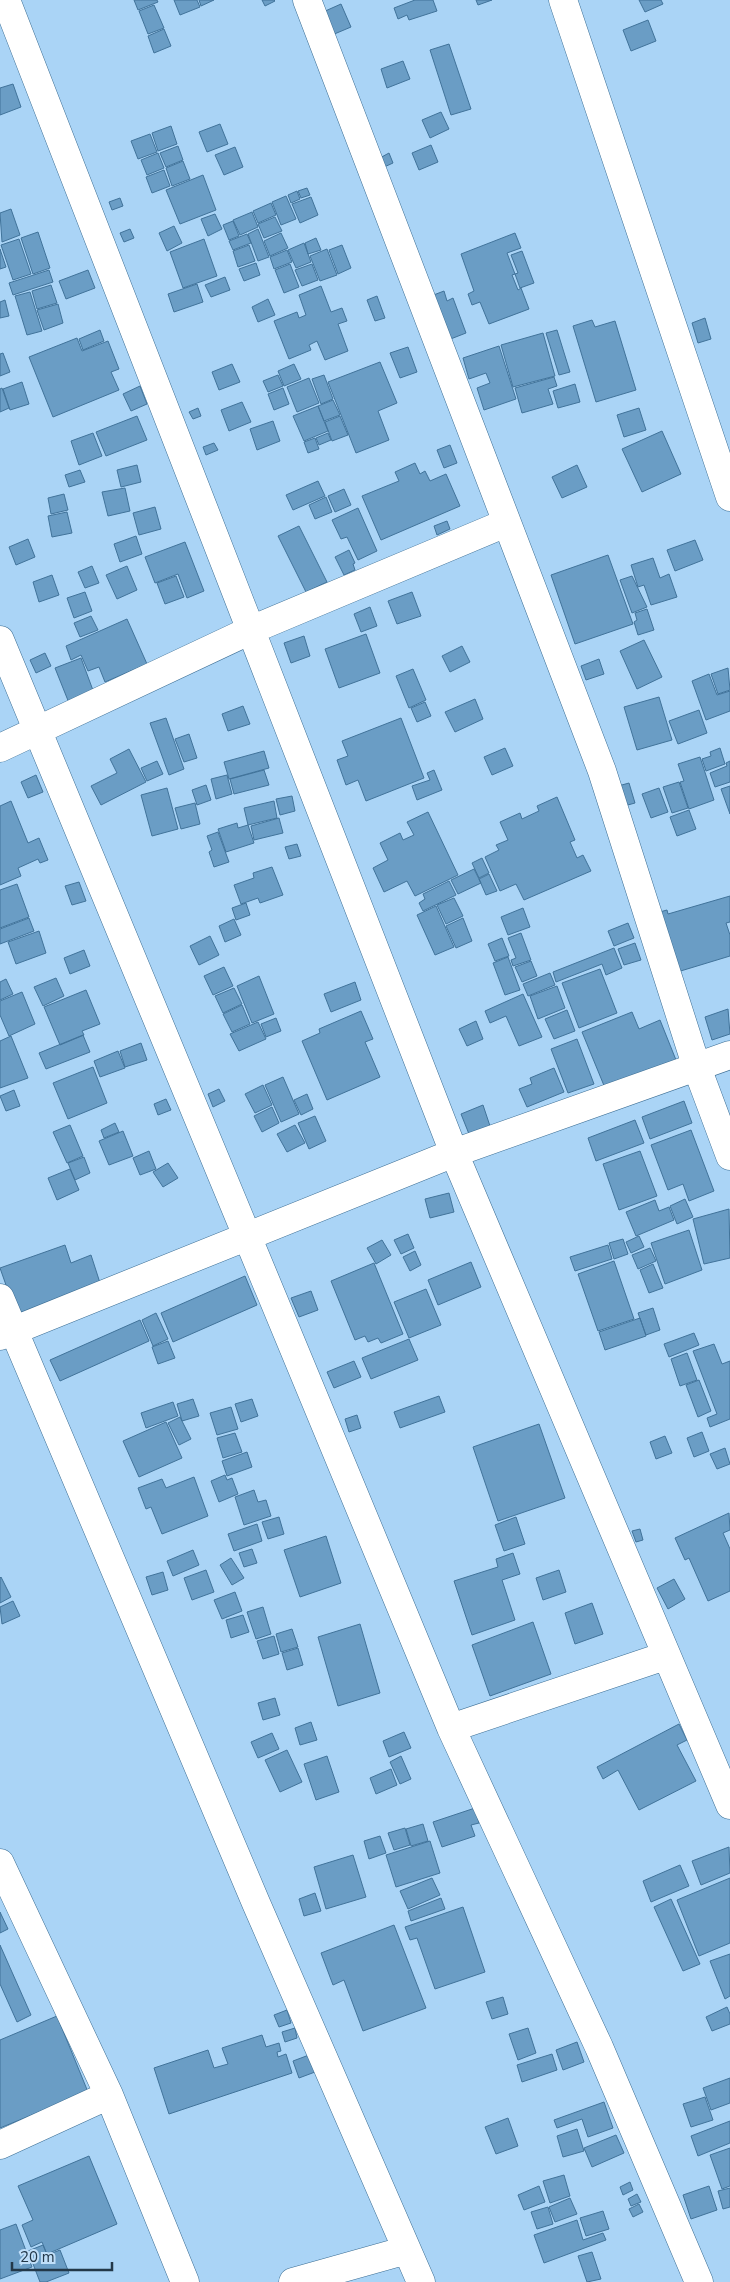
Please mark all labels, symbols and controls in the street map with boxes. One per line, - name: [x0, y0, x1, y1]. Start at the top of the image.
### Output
- scale bar: [12, 2240, 112, 2272]
- text: 20 m: [20, 2247, 55, 2267]

